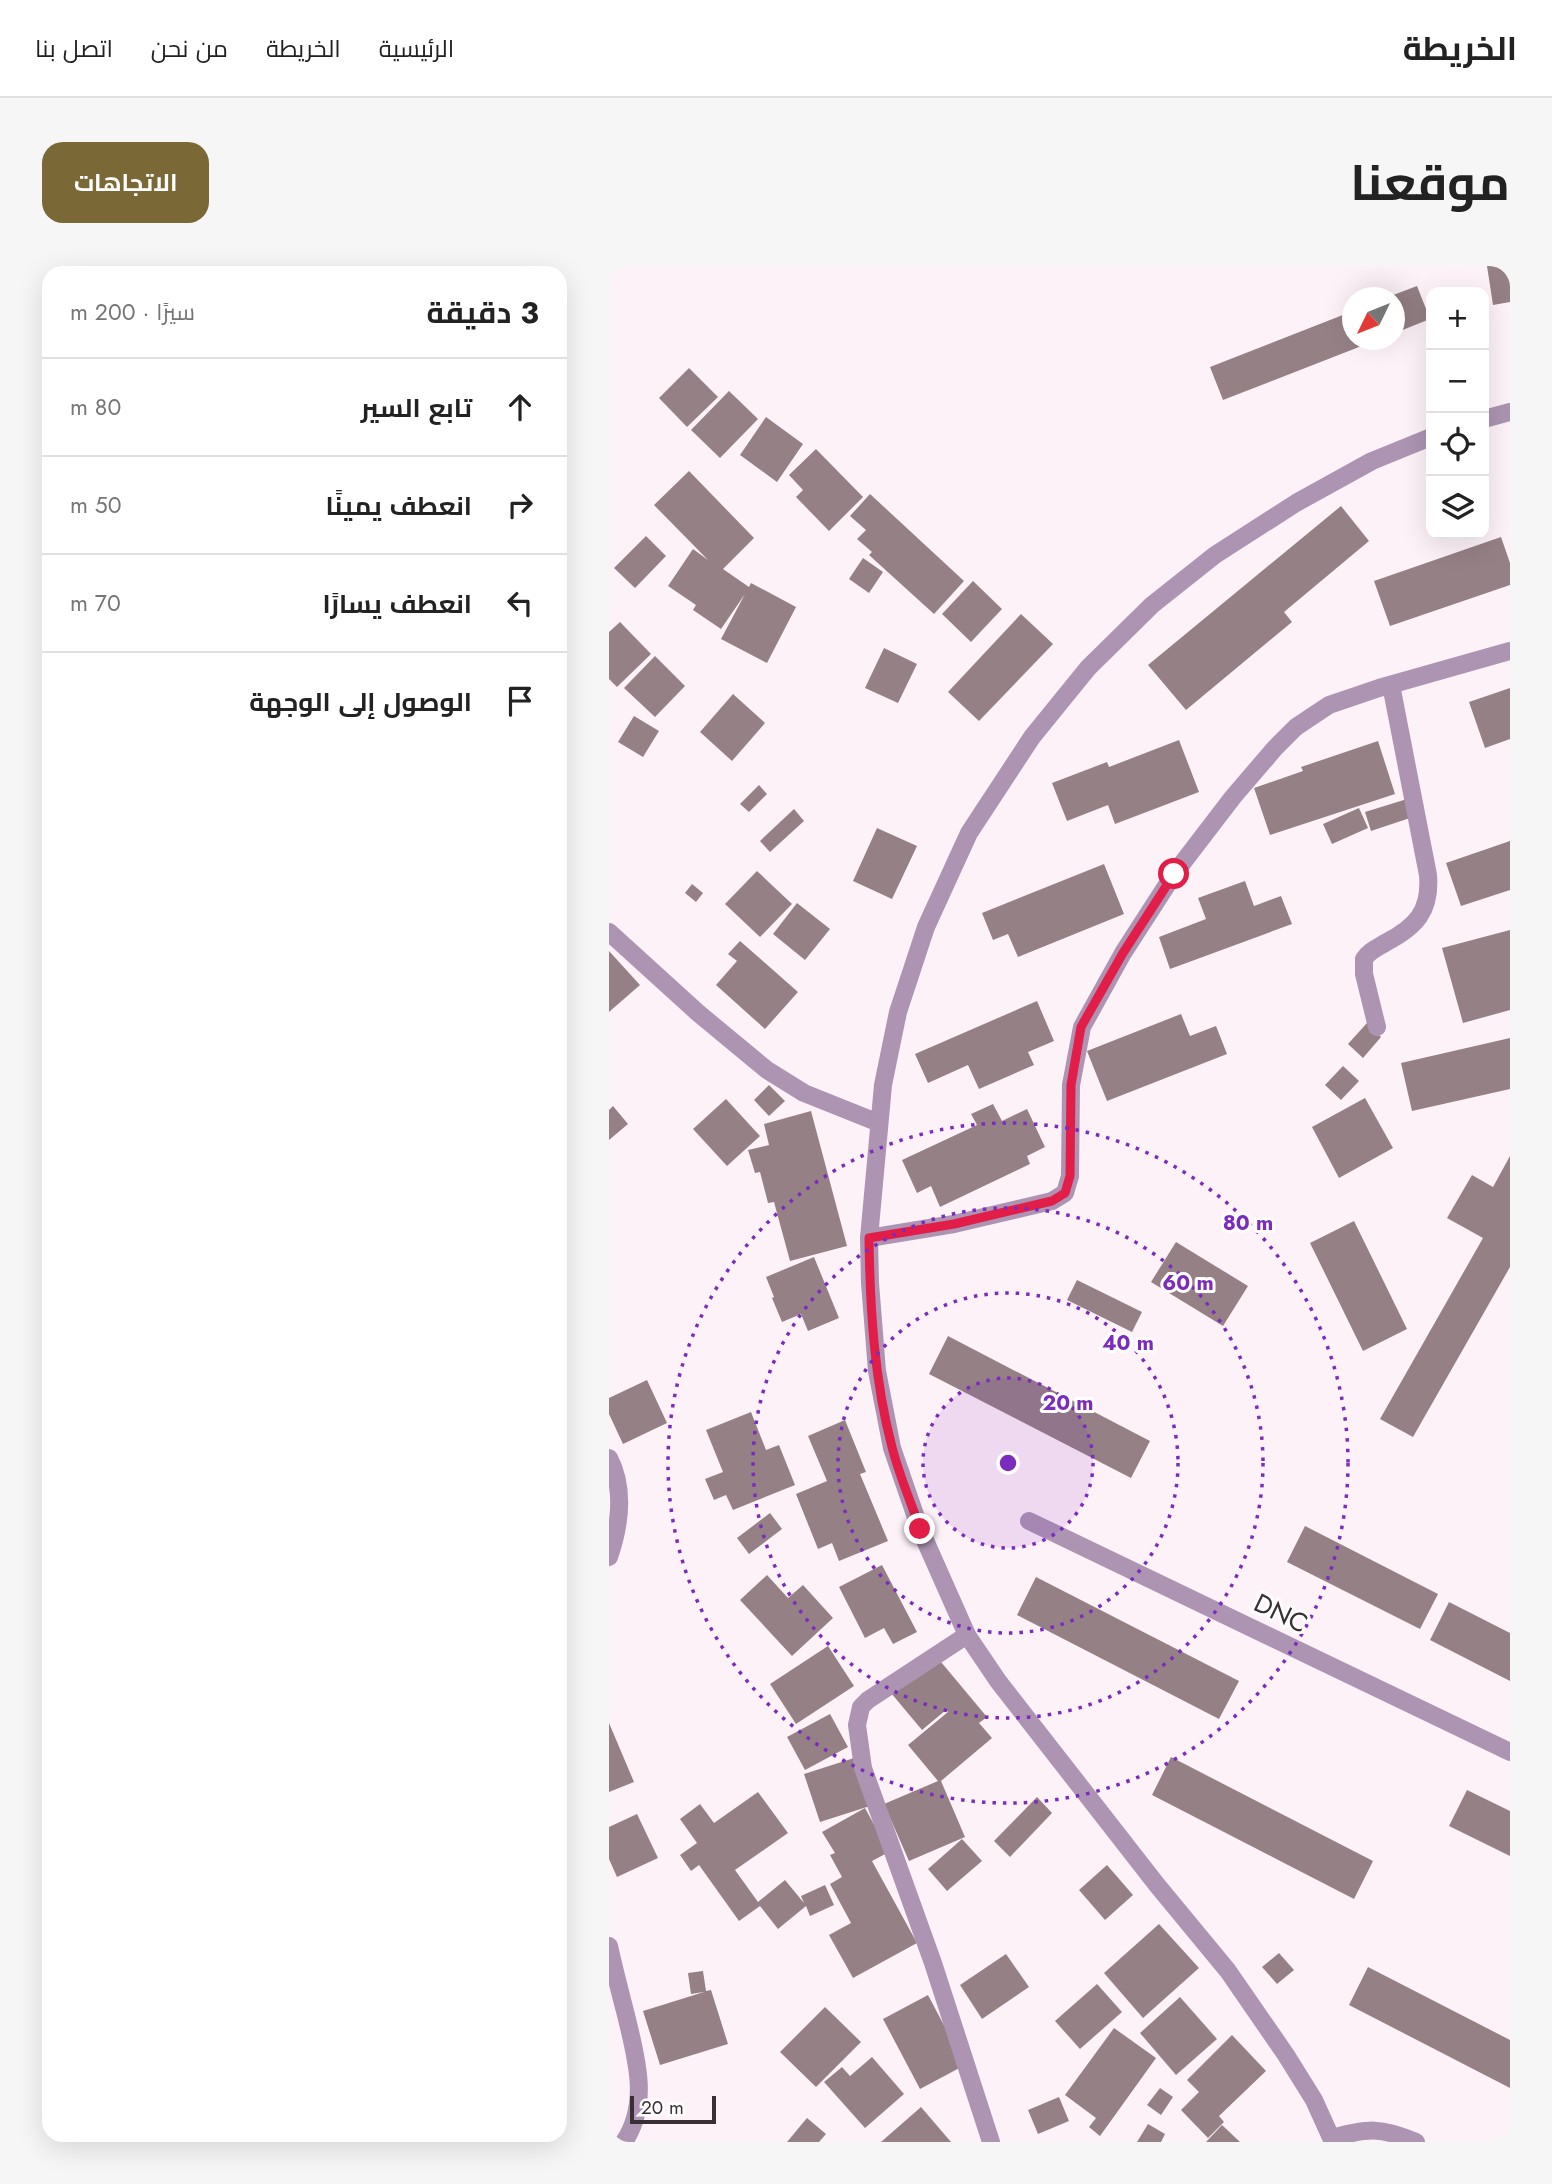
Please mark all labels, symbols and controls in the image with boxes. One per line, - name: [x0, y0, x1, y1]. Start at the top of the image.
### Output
- text: الخريطة: [1403, 25, 1517, 72]
- text: اتصل بنا: [35, 31, 113, 66]
- text: من نحن: [151, 31, 228, 66]
- text: الخريطة: [266, 31, 341, 66]
- text: الرئيسية: [379, 31, 454, 66]
- button: الاتجاهات: [42, 142, 209, 223]
- text: موقعنا: [1350, 148, 1510, 218]
- north arrow: [1342, 287, 1405, 350]
- map controls: [1426, 287, 1489, 539]
- button: +: [1426, 287, 1489, 350]
- text: 3 دقيقة: [427, 291, 539, 334]
- text: سيرًا · 200 m: [70, 295, 195, 329]
- button: −: [1426, 350, 1489, 413]
- icon: ahead: [501, 388, 539, 426]
- text: تابع السير: [361, 389, 472, 427]
- text: 80 m: [70, 390, 121, 424]
- button: locate: [1426, 413, 1489, 476]
- button: layers: [1426, 476, 1489, 539]
- icon: right: [501, 486, 539, 524]
- text: انعطف يمينًا: [326, 487, 472, 525]
- text: 50 m: [70, 488, 122, 522]
- icon: left: [501, 584, 539, 622]
- text: انعطف يسارًا: [322, 585, 472, 623]
- text: 70 m: [70, 586, 121, 620]
- icon: arrive: [501, 682, 539, 720]
- text: الوصول إلى الوجهة: [249, 683, 472, 721]
- route start: [1158, 858, 1189, 889]
- text: 80 m: [1223, 1208, 1273, 1238]
- text: 60 m: [1162, 1268, 1214, 1298]
- text: 40 m: [1102, 1328, 1154, 1358]
- text: 20 m: [1042, 1388, 1094, 1418]
- centre of rings: [996, 1451, 1020, 1475]
- route end: [904, 1513, 935, 1544]
- street label: DNC: [1248, 1584, 1314, 1642]
- scale bar: [630, 2093, 716, 2125]
- text: 20 m: [641, 2094, 684, 2121]

